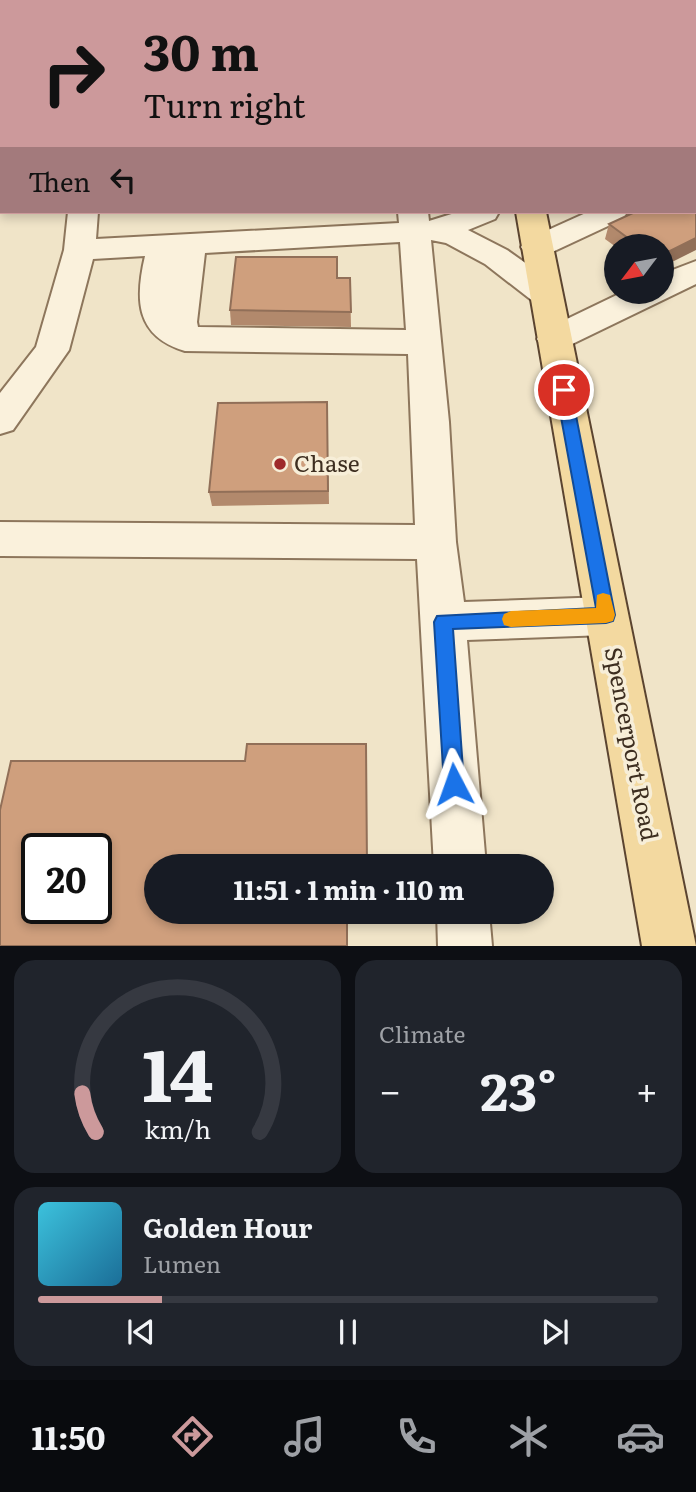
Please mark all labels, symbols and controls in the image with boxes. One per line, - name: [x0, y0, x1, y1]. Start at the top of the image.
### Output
- text: 30 m: [143, 13, 259, 86]
- icon: right: [28, 28, 119, 119]
- text: Turn right: [143, 80, 305, 128]
- text: Then: [28, 161, 90, 200]
- icon: left: [104, 161, 142, 199]
- north arrow: [604, 234, 674, 304]
- map controls: [604, 234, 674, 304]
- pin: [534, 360, 594, 420]
- icon: arrive: [545, 371, 583, 409]
- place label: Chase: [294, 445, 360, 479]
- marker: Chase: [272, 456, 288, 472]
- street label: Spencerport Road: [598, 644, 668, 843]
- position arrow: [417, 747, 491, 821]
- speed limit sign: 20: [21, 833, 112, 924]
- text: 11:51 · 1 min · 110 m: [233, 869, 465, 908]
- text: Climate: [379, 1016, 465, 1050]
- text: 14: [142, 1017, 213, 1125]
- text: 23°: [480, 1050, 557, 1127]
- text: −: [379, 1060, 401, 1117]
- text: +: [636, 1060, 658, 1117]
- text: km/h: [144, 1110, 211, 1147]
- text: Golden Hour: [143, 1207, 312, 1246]
- text: Lumen: [143, 1246, 221, 1280]
- icon: previous: [122, 1313, 160, 1351]
- icon: pause: [329, 1313, 367, 1351]
- icon: next: [536, 1313, 574, 1351]
- text: 11:50: [31, 1412, 106, 1460]
- icon: directions: [168, 1412, 217, 1461]
- icon: music: [280, 1412, 329, 1461]
- icon: phone: [392, 1412, 441, 1461]
- icon: climate: [504, 1412, 553, 1461]
- icon: car: [616, 1412, 665, 1461]

